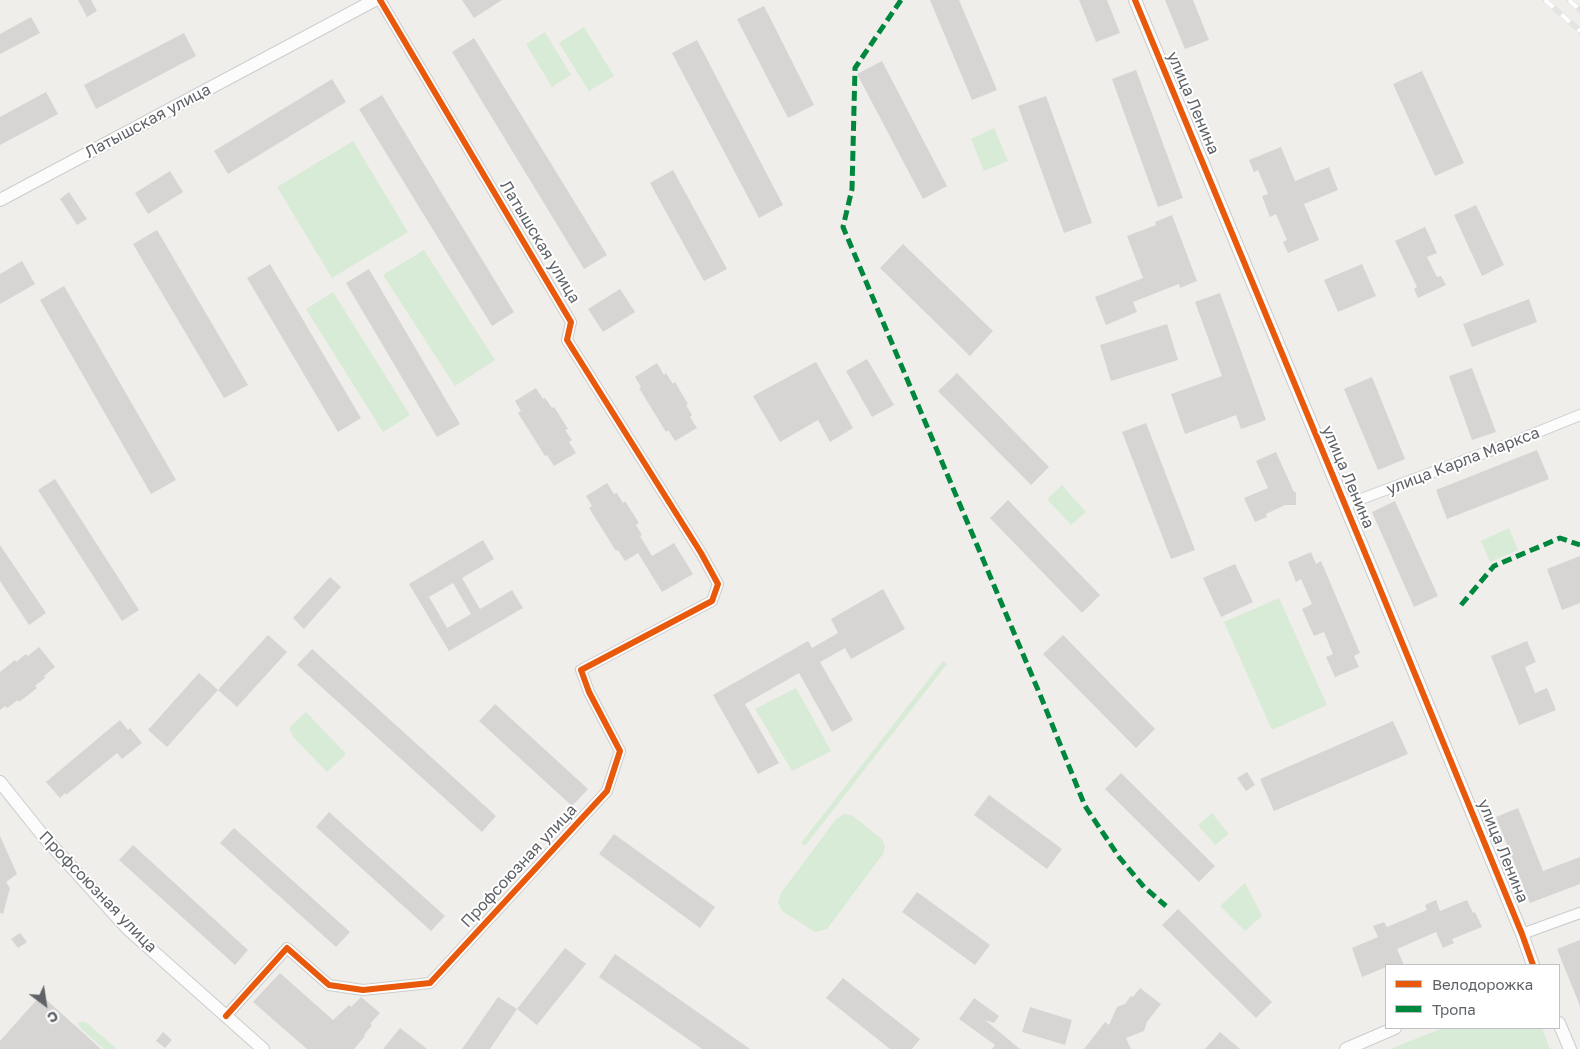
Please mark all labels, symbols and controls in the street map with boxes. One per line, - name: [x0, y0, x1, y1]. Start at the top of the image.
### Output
- street label: улица Ленина: [1163, 49, 1223, 157]
- street label: Латышская улица: [82, 80, 214, 162]
- street label: Латышская улица: [496, 177, 584, 307]
- street label: улица Ленина: [1318, 423, 1378, 531]
- street label: улица Карла Маркса: [1384, 423, 1542, 499]
- street label: улица Ленина: [1474, 796, 1532, 906]
- street label: Профсоюзная улица: [457, 801, 581, 931]
- street label: Профсоюзная улица: [35, 827, 161, 957]
- legend: [1385, 964, 1560, 1029]
- text: Велодорожка: [1432, 975, 1533, 993]
- north arrow: [20, 979, 70, 1029]
- text: Тропа: [1432, 1000, 1476, 1018]
- text: С: [44, 1007, 62, 1027]

